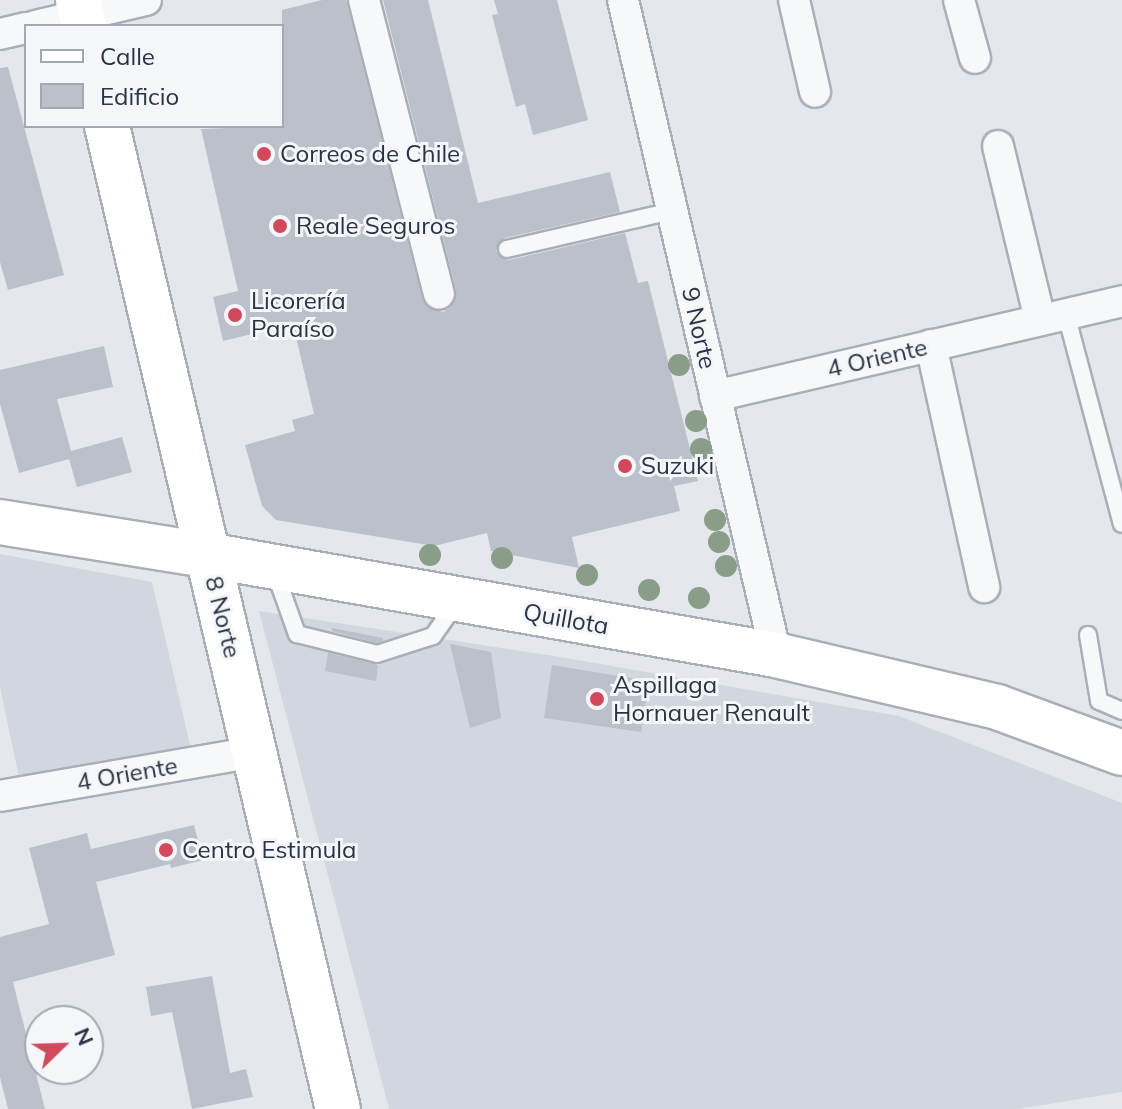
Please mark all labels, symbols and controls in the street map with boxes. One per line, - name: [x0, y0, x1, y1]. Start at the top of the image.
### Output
- legend: [24, 24, 284, 128]
- text: Calle: [100, 41, 155, 71]
- text: Edificio: [100, 81, 179, 111]
- place label: Correos de Chile: [280, 140, 460, 168]
- marker: Correos de Chile: [255, 145, 273, 163]
- place label: Reale Seguros: [296, 212, 455, 240]
- marker: Reale Seguros: [271, 217, 289, 235]
- street label: 9 Norte: [676, 284, 722, 372]
- place label: Licorería Paraíso: [251, 287, 346, 343]
- marker: Licorería Paraíso: [226, 306, 244, 324]
- street label: 4 Oriente: [824, 332, 930, 384]
- place label: Suzuki: [641, 452, 714, 480]
- marker: Suzuki: [616, 457, 634, 475]
- street label: 8 Norte: [199, 573, 247, 661]
- street label: Quillota: [521, 597, 611, 641]
- place label: Aspillaga Hornauer Renault: [613, 671, 810, 727]
- marker: Aspillaga Hornauer Renault: [588, 690, 606, 708]
- street label: 4 Oriente: [74, 751, 180, 797]
- place label: Centro Estimula: [182, 836, 356, 864]
- marker: Centro Estimula: [157, 841, 175, 859]
- north arrow: [24, 1005, 104, 1085]
- text: N: [68, 1023, 100, 1050]

